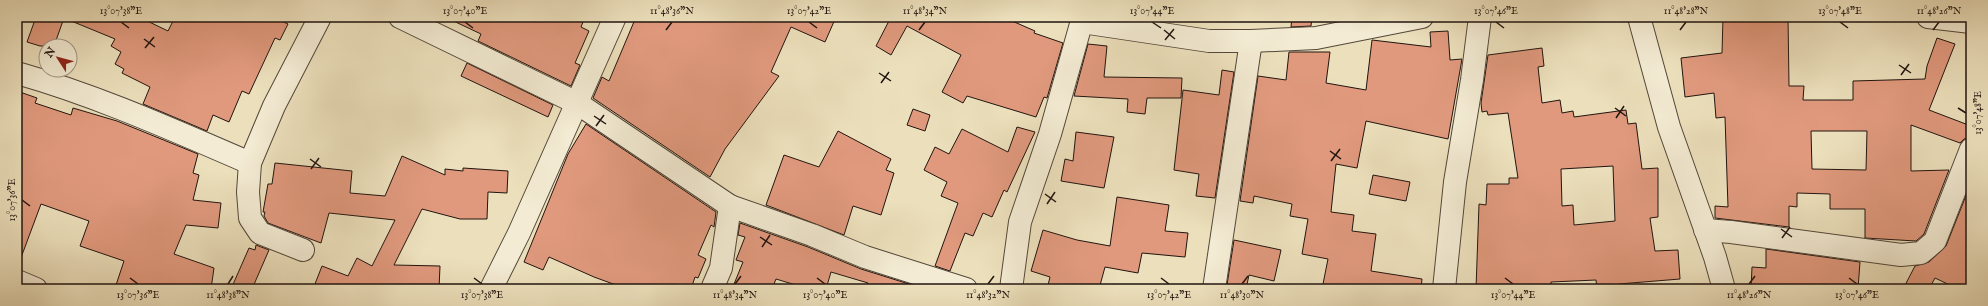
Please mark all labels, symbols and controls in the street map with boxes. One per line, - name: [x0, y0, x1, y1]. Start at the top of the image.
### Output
- text: 13°07'38"E: [100, 5, 142, 18]
- text: 13°07'40"E: [443, 5, 487, 18]
- text: 11°48'36"N: [650, 5, 694, 18]
- text: 13°07'42"E: [787, 5, 831, 18]
- text: 11°48'34"N: [903, 5, 948, 18]
- text: 13°07'44"E: [1130, 5, 1174, 18]
- text: 13°07'46"E: [1474, 5, 1518, 18]
- text: 11°48'28"N: [1664, 5, 1709, 18]
- text: 13°07'48"E: [1818, 5, 1862, 18]
- text: 11°48'26"N: [1917, 5, 1962, 18]
- north arrow: [38, 38, 78, 78]
- text: N: [42, 44, 59, 61]
- text: 13°07'48"E: [1972, 91, 1985, 135]
- text: 13°07'36"E: [6, 179, 19, 221]
- text: 13°07'36"E: [117, 289, 159, 302]
- text: 11°48'38"N: [206, 289, 250, 302]
- text: 13°07'38"E: [461, 289, 503, 302]
- text: 11°48'34"N: [713, 289, 758, 302]
- text: 13°07'40"E: [803, 289, 847, 302]
- text: 11°48'32"N: [966, 289, 1010, 302]
- text: 13°07'42"E: [1147, 289, 1191, 302]
- text: 11°48'30"N: [1220, 289, 1265, 302]
- text: 13°07'44"E: [1491, 289, 1535, 302]
- text: 11°48'26"N: [1727, 289, 1772, 302]
- text: 13°07'46"E: [1835, 289, 1879, 302]

